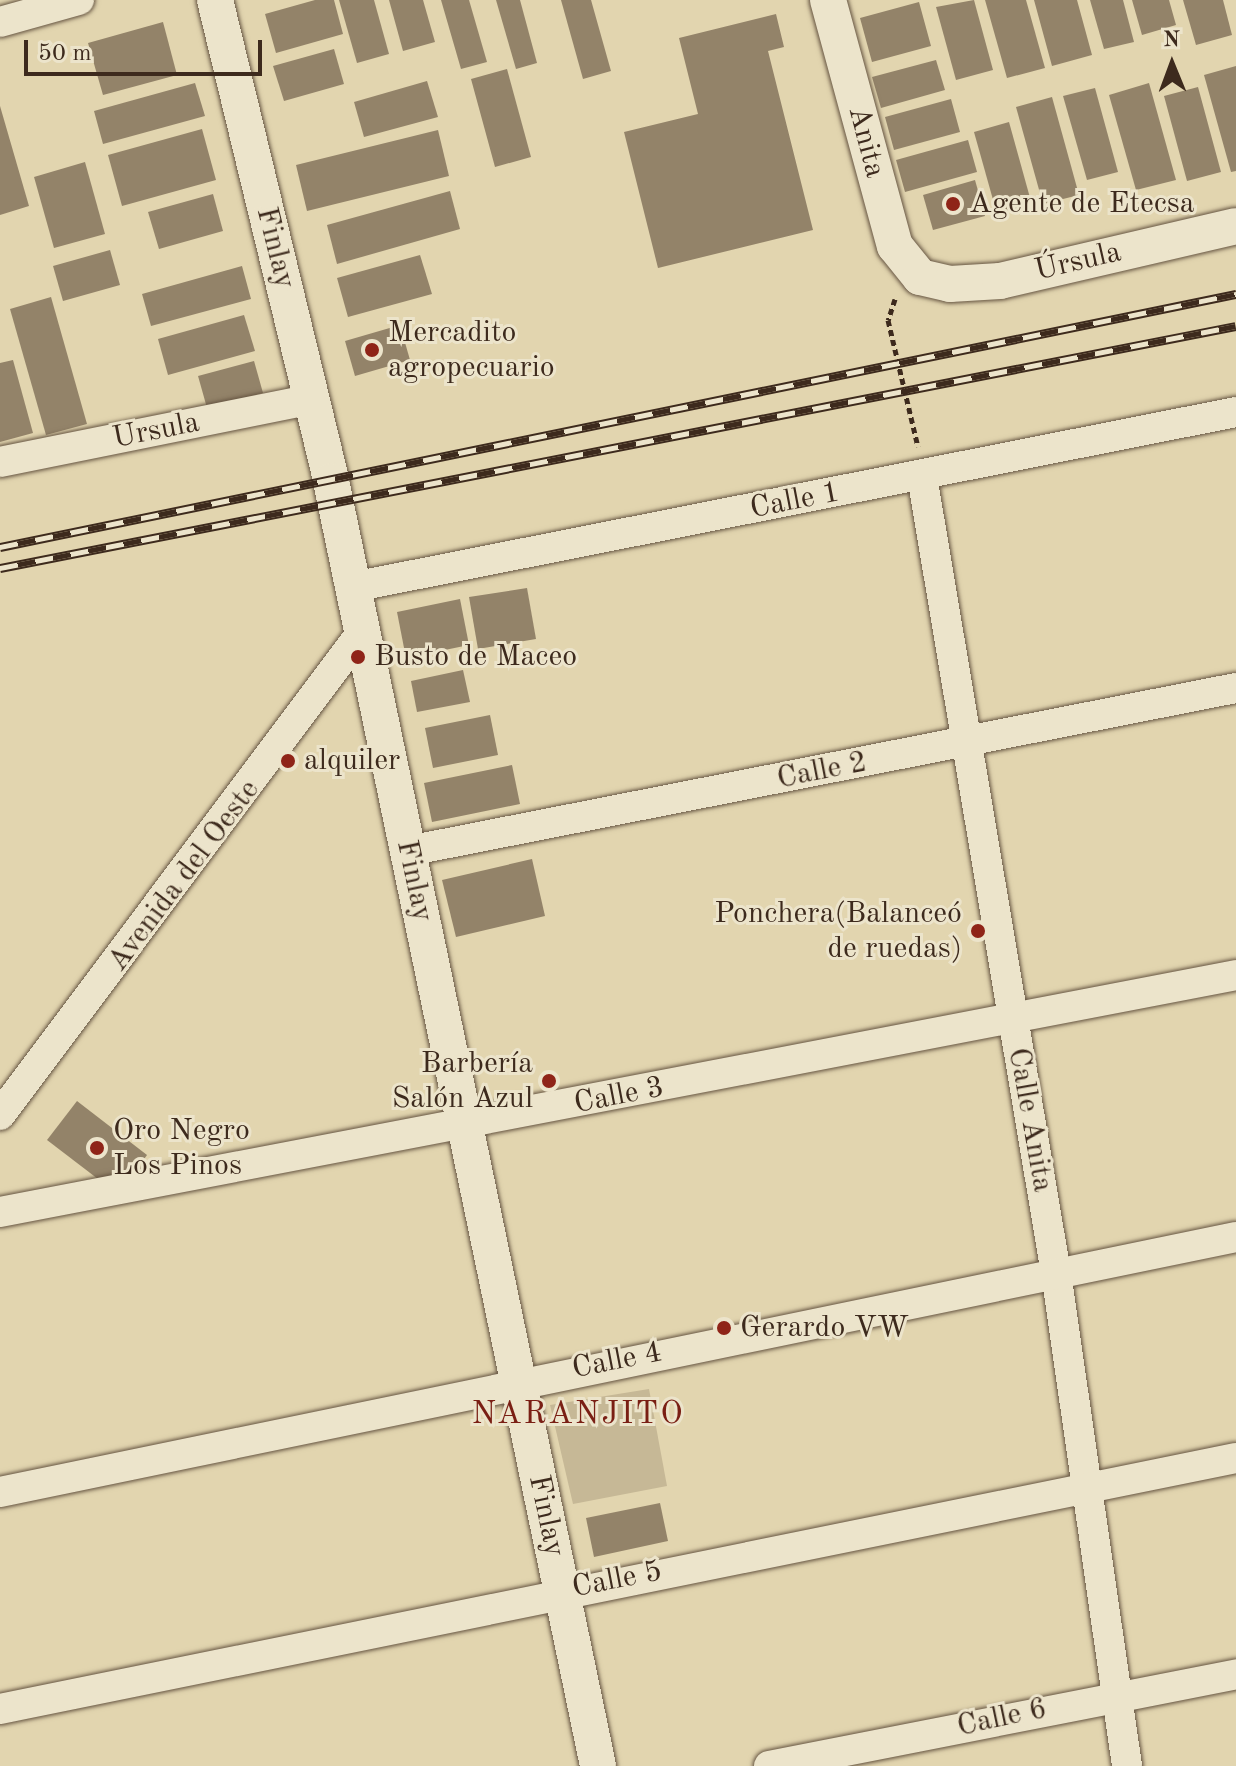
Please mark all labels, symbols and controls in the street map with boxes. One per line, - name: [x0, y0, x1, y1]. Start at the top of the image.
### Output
- scale bar: [28, 24, 266, 74]
- north arrow: [1132, 24, 1212, 104]
- text: N: [1163, 29, 1180, 51]
- text: 50 m: [38, 42, 92, 66]
- street label: Anita: [839, 102, 893, 182]
- place label: Agente de Etecsa: [969, 186, 1195, 222]
- marker: Agente de Etecsa: [944, 195, 962, 213]
- street label: Finlay: [248, 203, 302, 293]
- street label: Úrsula: [1031, 235, 1125, 289]
- place label: Mercadito agropecuario: [388, 315, 555, 386]
- marker: Mercadito agropecuario: [363, 341, 381, 359]
- street label: Ursula: [110, 405, 202, 457]
- street label: Calle 1: [747, 475, 843, 527]
- place label: Busto de Maceo: [374, 639, 577, 675]
- marker: Busto de Maceo: [349, 648, 367, 666]
- place label: alquiler: [304, 743, 400, 779]
- street label: Calle 2: [774, 745, 870, 797]
- marker: alquiler: [279, 752, 297, 770]
- street label: Avenida del Oeste: [100, 773, 268, 979]
- street label: Finlay: [388, 837, 440, 925]
- place label: Ponchera(Balanceó de ruedas): [714, 896, 962, 966]
- marker: Ponchera(Balanceó de ruedas): [969, 922, 987, 940]
- street label: Calle Anita: [1000, 1045, 1060, 1195]
- place label: Barbería Salón Azul: [392, 1046, 533, 1116]
- street label: Calle 3: [571, 1070, 667, 1122]
- marker: Barbería Salón Azul: [540, 1072, 558, 1090]
- place label: Oro Negro Los Pinos: [113, 1113, 250, 1184]
- marker: Oro Negro Los Pinos: [88, 1139, 106, 1157]
- place label: Gerardo VW: [740, 1310, 909, 1346]
- marker: Gerardo VW: [715, 1319, 733, 1337]
- street label: Calle 4: [569, 1335, 665, 1387]
- district label: NARANJITO: [471, 1396, 685, 1434]
- street label: Finlay: [520, 1472, 572, 1560]
- street label: Calle 5: [569, 1554, 665, 1606]
- street label: Calle 6: [954, 1691, 1050, 1745]

